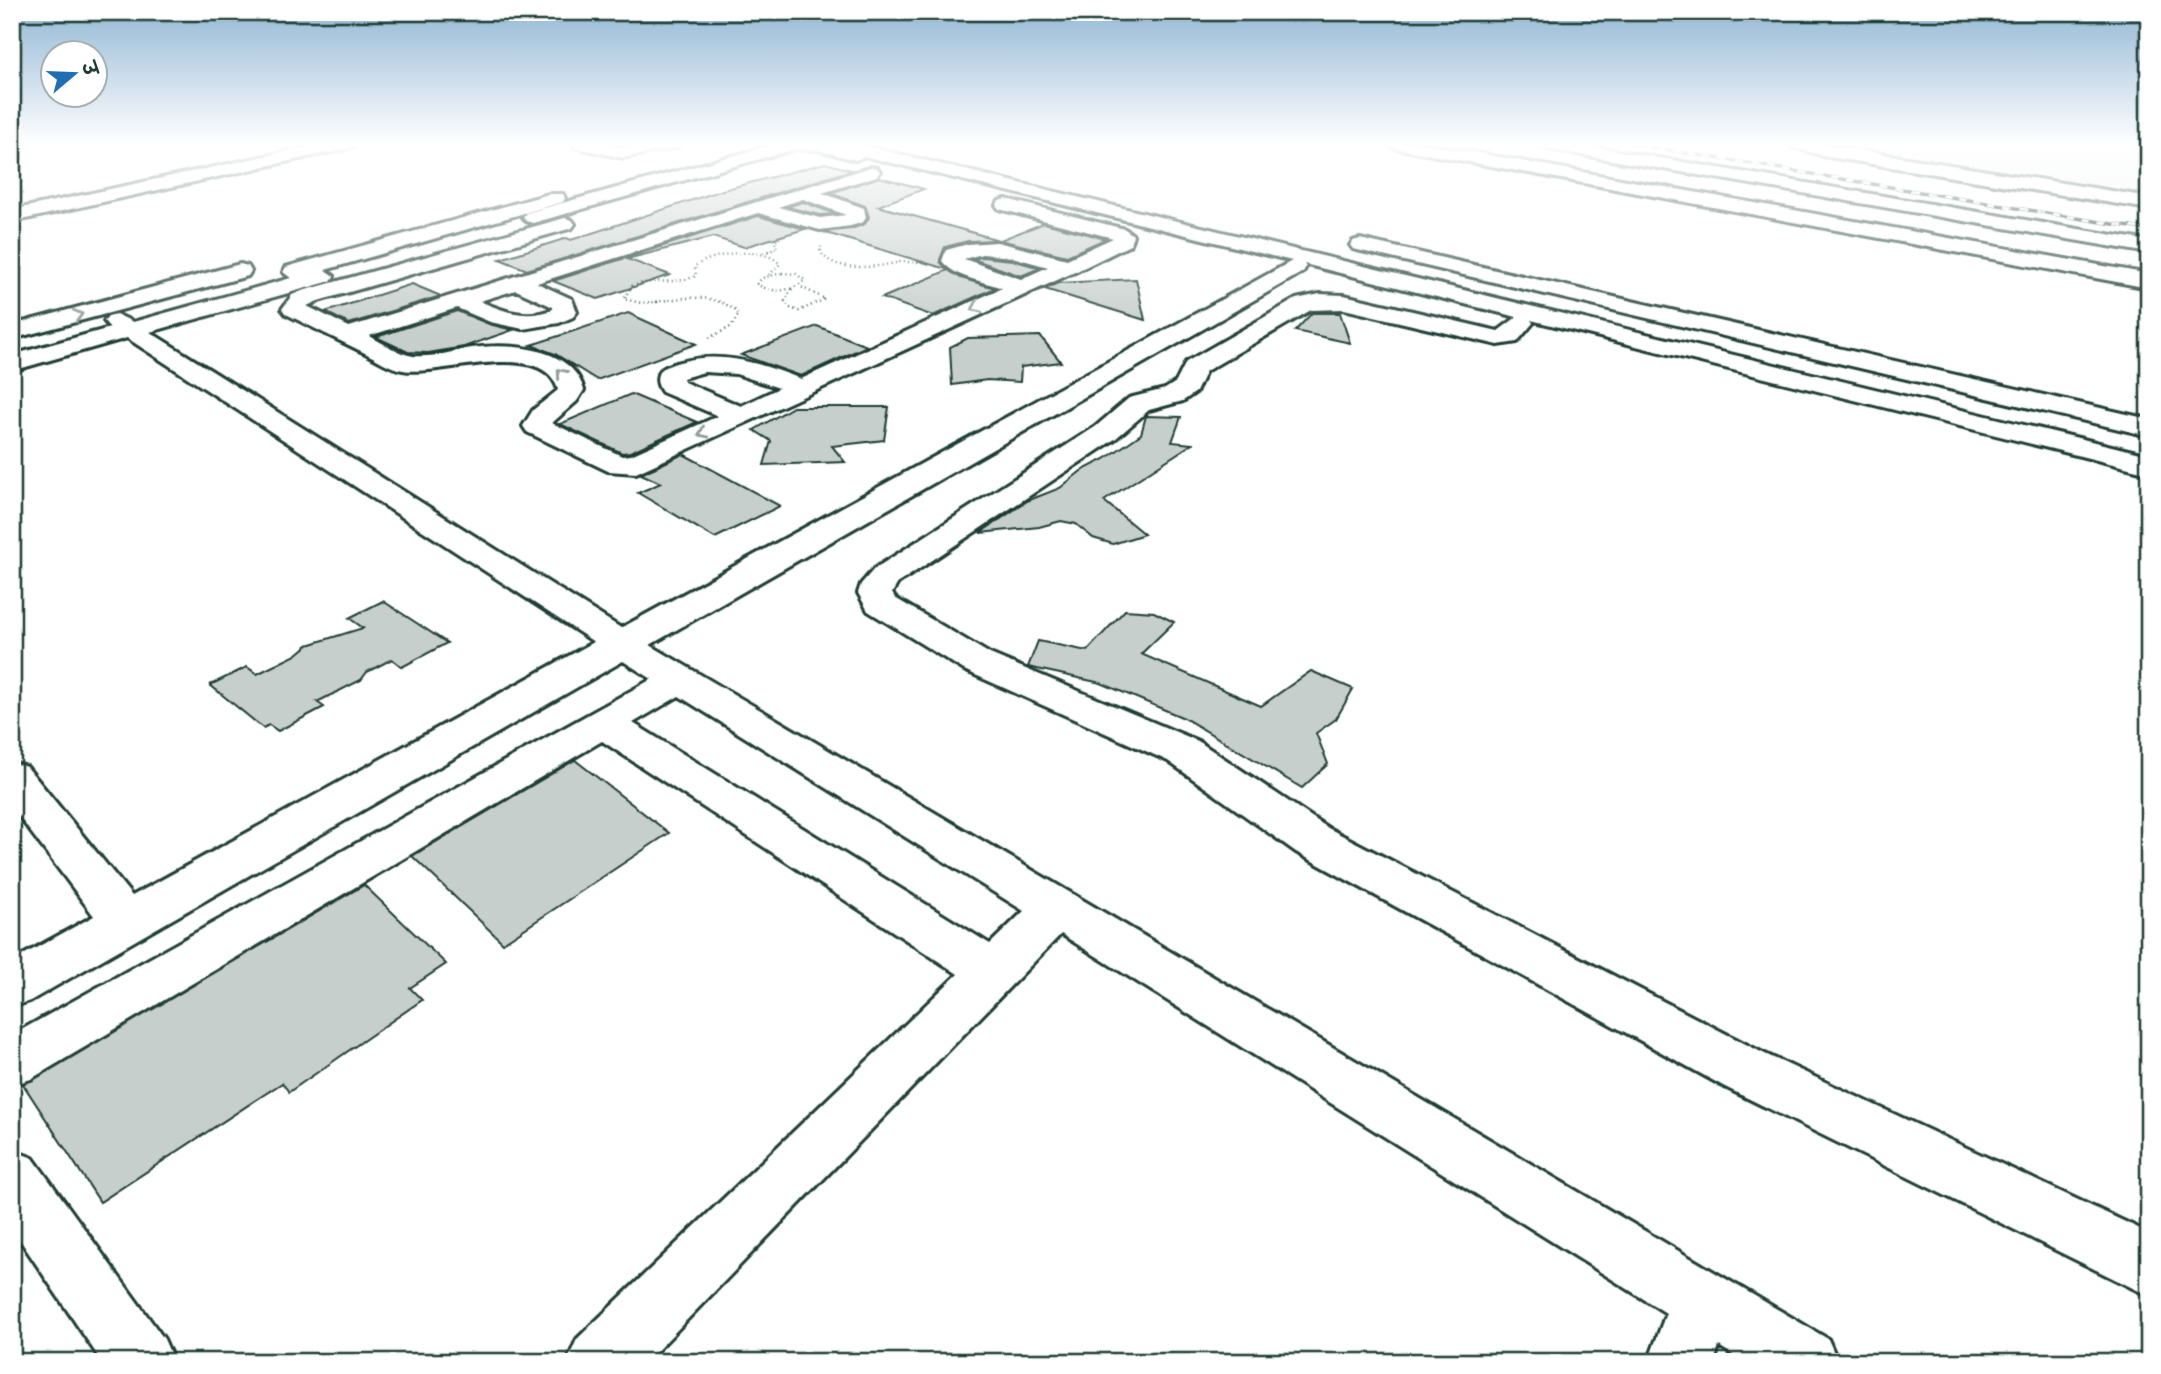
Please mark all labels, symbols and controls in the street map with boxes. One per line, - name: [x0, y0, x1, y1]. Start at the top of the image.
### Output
- north arrow: [38, 38, 108, 108]
- text: उ: [71, 55, 108, 82]
- one-way arrow: [971, 300, 984, 314]
- one-way arrow: [72, 309, 84, 323]
- one-way arrow: [557, 368, 569, 381]
- one-way arrow: [697, 425, 710, 439]

